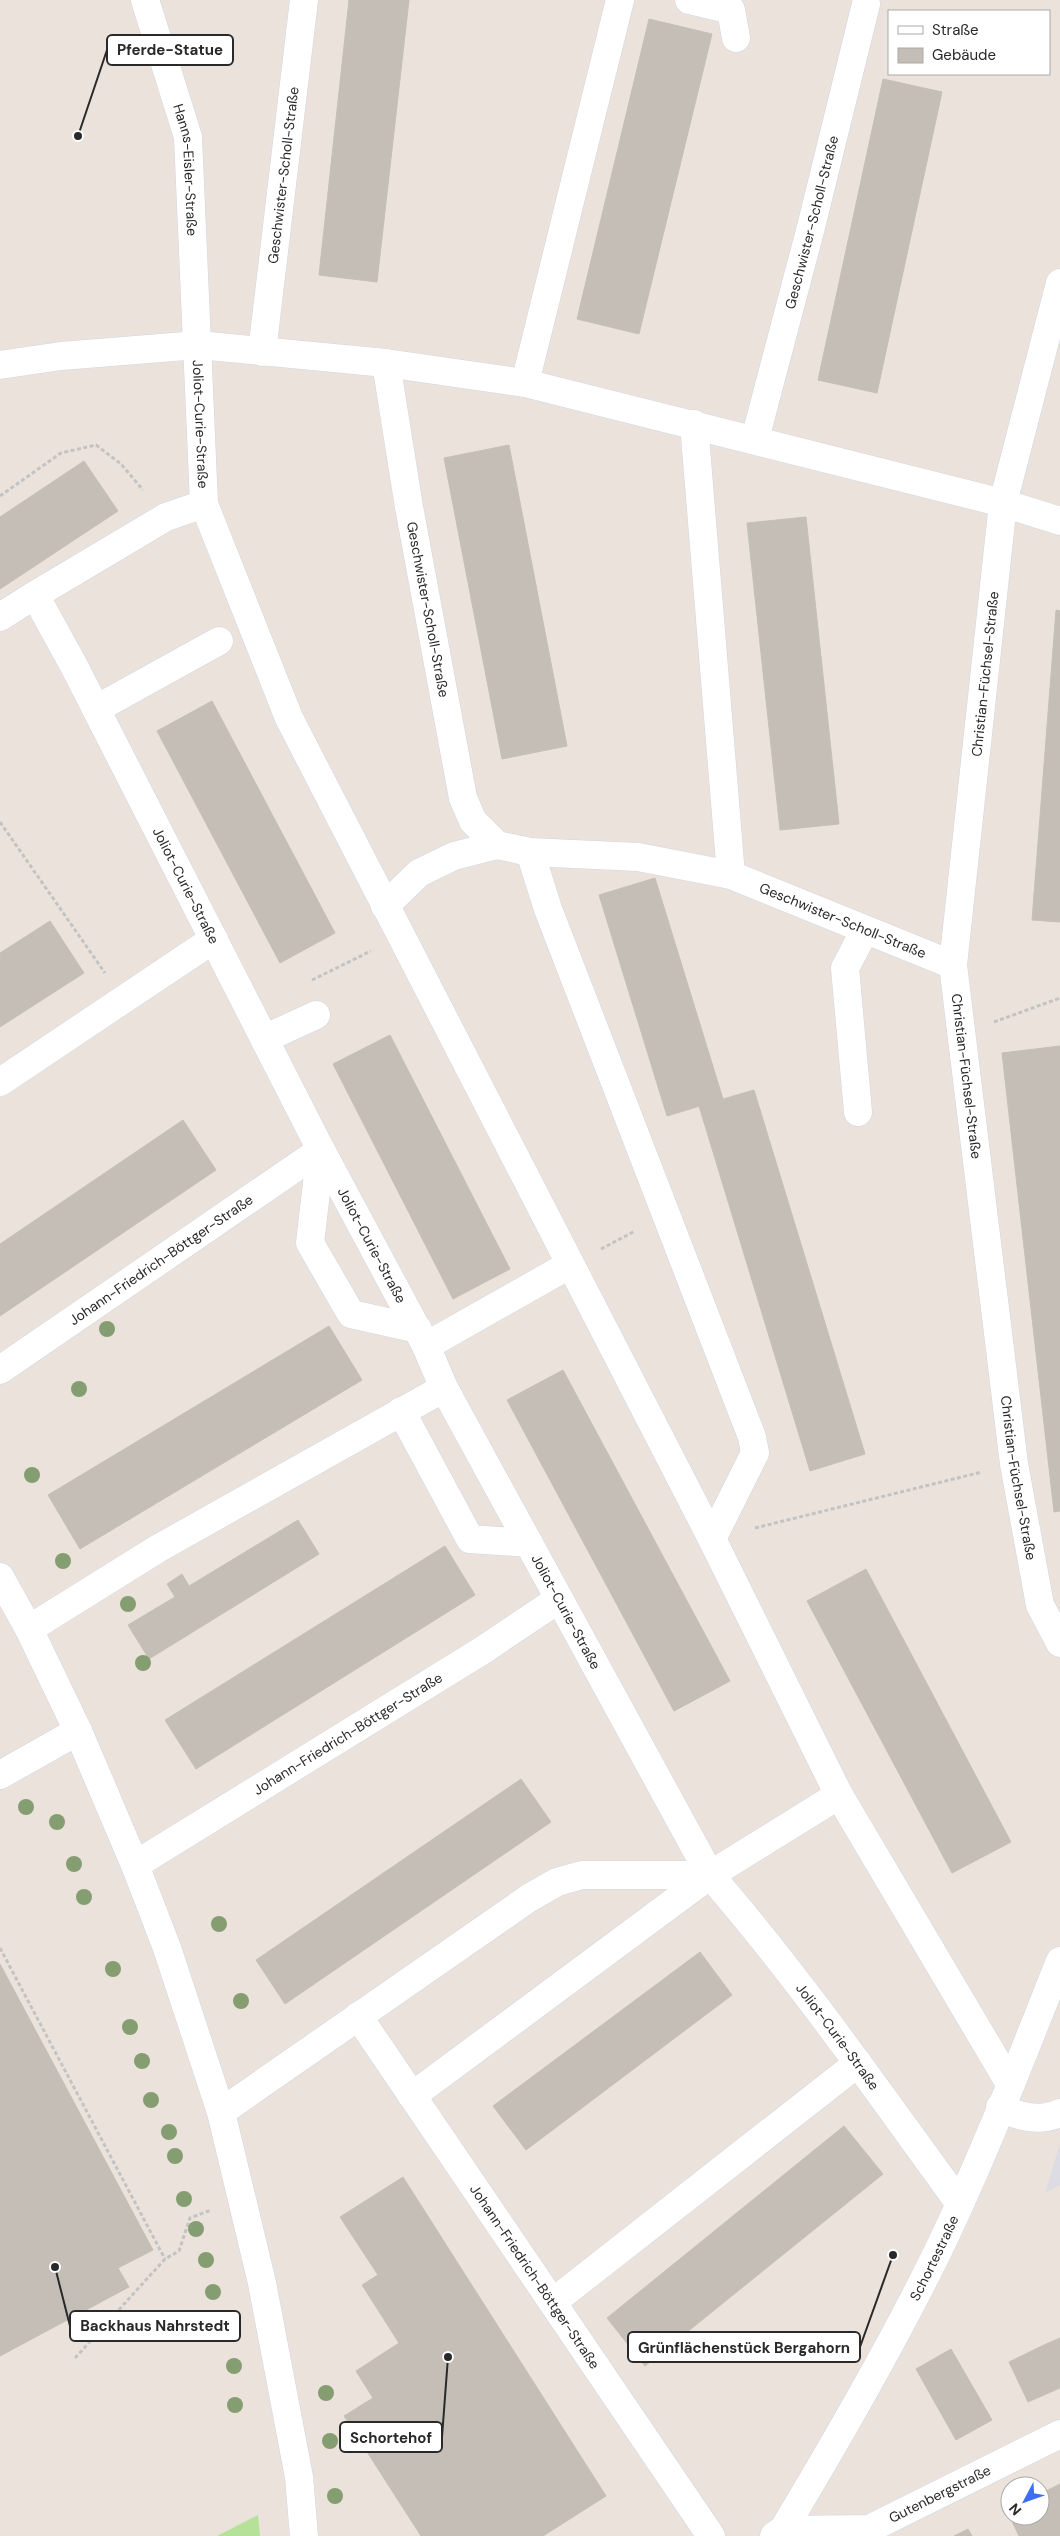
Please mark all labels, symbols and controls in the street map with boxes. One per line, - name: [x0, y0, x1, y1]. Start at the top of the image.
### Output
- legend: [888, 10, 1050, 75]
- text: Straße: [932, 20, 979, 40]
- callout: Pferde-Statue: [107, 35, 233, 65]
- text: Pferde-Statue: [117, 40, 223, 60]
- text: Gebäude: [932, 45, 996, 65]
- street label: Geschwister-Scholl-Straße: [264, 86, 303, 265]
- street label: Hanns-Eisler-Straße: [169, 102, 201, 237]
- street label: Geschwister-Scholl-Straße: [781, 134, 842, 311]
- street label: Joliot-Curie-Straße: [189, 360, 212, 489]
- street label: Geschwister-Scholl-Straße: [403, 520, 453, 699]
- street label: Christian-Füchsel-Straße: [967, 590, 1003, 758]
- street label: Joliot-Curie-Straße: [149, 824, 223, 947]
- street label: Geschwister-Scholl-Straße: [757, 878, 929, 962]
- street label: Christian-Füchsel-Straße: [948, 993, 986, 1160]
- street label: Joliot-Curie-Straße: [334, 1184, 410, 1306]
- street label: Johann-Friedrich-Böttger-Straße: [65, 1190, 256, 1329]
- street label: Christian-Füchsel-Straße: [997, 1395, 1041, 1562]
- street label: Joliot-Curie-Straße: [527, 1551, 605, 1673]
- street label: Johann-Friedrich-Böttger-Straße: [250, 1668, 446, 1799]
- street label: Joliot-Curie-Straße: [792, 1980, 883, 2094]
- street label: Johann-Friedrich-Böttger-Straße: [466, 2181, 604, 2372]
- street label: Schortestraße: [905, 2212, 963, 2304]
- callout: Backhaus Nahrstedt: [70, 2311, 240, 2341]
- text: Backhaus Nahrstedt: [80, 2316, 230, 2336]
- callout: Grünflächenstück Bergahorn: [628, 2332, 860, 2362]
- text: Grünflächenstück Bergahorn: [638, 2338, 850, 2358]
- callout: Schortehof: [340, 2422, 442, 2452]
- text: Schortehof: [350, 2428, 432, 2448]
- street label: Gutenbergstraße: [886, 2461, 994, 2527]
- north arrow: [1000, 2476, 1050, 2526]
- text: N: [1005, 2500, 1025, 2519]

